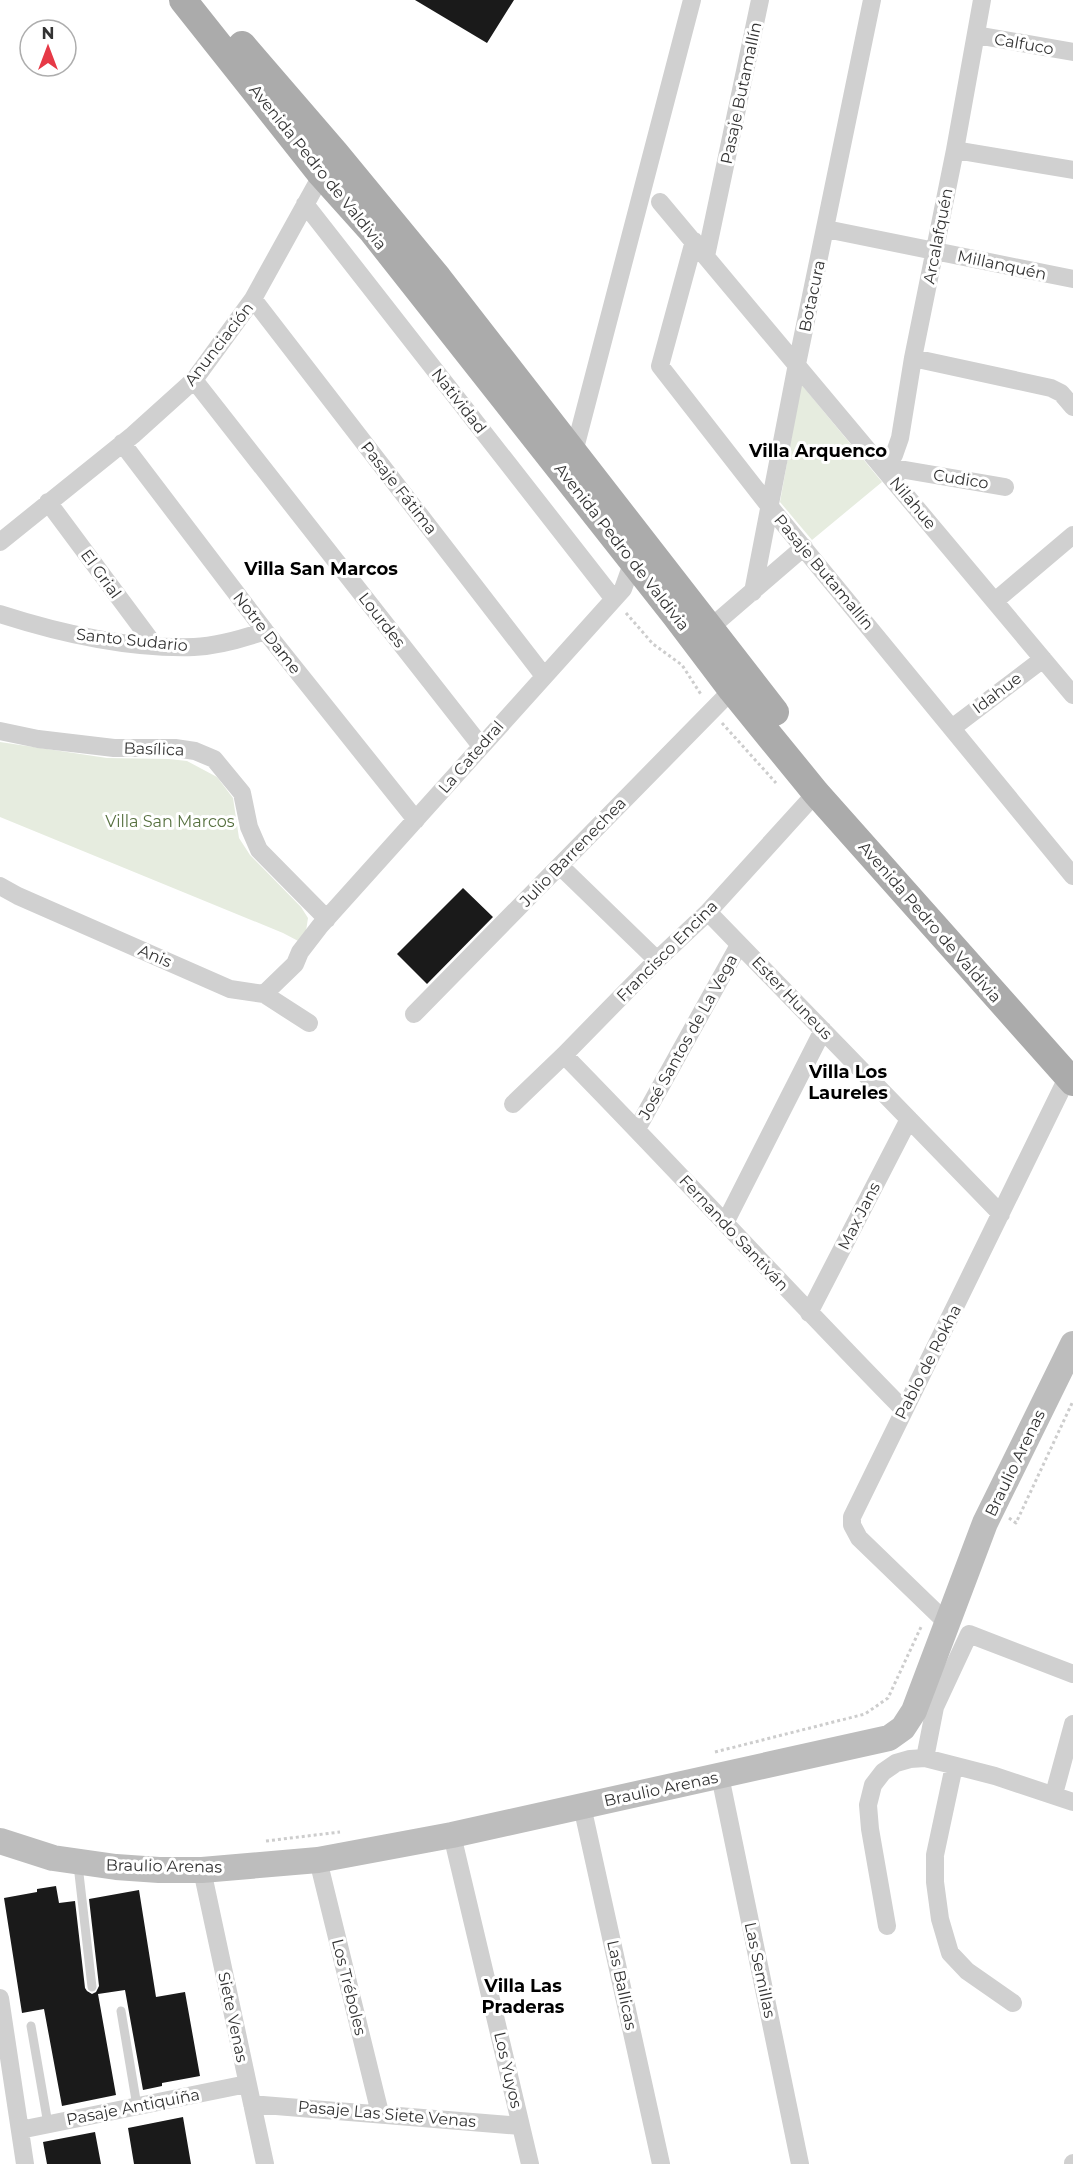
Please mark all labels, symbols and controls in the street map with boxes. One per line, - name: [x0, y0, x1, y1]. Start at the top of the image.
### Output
- north arrow: [18, 18, 78, 78]
- street label: Pasaje Butamallín: [717, 20, 765, 166]
- text: N: [42, 24, 54, 43]
- street label: Calfuco: [993, 29, 1055, 59]
- street label: Avenida Pedro de Valdivia: [245, 80, 391, 254]
- street label: Arcalafquén: [919, 186, 957, 286]
- street label: Millanquén: [956, 246, 1048, 284]
- street label: Botacura: [795, 258, 829, 334]
- street label: Anunciación: [181, 299, 257, 389]
- street label: Natividad: [428, 365, 490, 437]
- street label: Pasaje Fátima: [357, 438, 441, 538]
- district label: Villa Arquenco: [748, 440, 887, 462]
- street label: Avenida Pedro de Valdivia: [551, 459, 693, 635]
- street label: Cudico: [932, 465, 990, 493]
- street label: Nilahue: [886, 473, 940, 533]
- street label: Pasaje Butamallín: [770, 510, 878, 634]
- street label: El Grial: [77, 546, 125, 602]
- district label: Villa San Marcos: [243, 558, 398, 580]
- street label: Notre Dame: [229, 588, 305, 678]
- street label: Lourdes: [355, 589, 409, 651]
- street label: Santo Sudario: [75, 625, 189, 655]
- street label: Idahue: [969, 668, 1025, 718]
- street label: La Catedral: [434, 717, 508, 797]
- street label: Basílica: [123, 738, 185, 760]
- street label: Julio Barrenechea: [515, 793, 630, 911]
- park label: Villa San Marcos: [105, 812, 235, 831]
- street label: Avenida Pedro de Valdivia: [855, 838, 1005, 1006]
- street label: Francisco Encina: [613, 897, 721, 1005]
- street label: Anis: [135, 941, 175, 972]
- street label: José Santos de La Vega: [634, 951, 741, 1124]
- street label: Ester Huneus: [748, 953, 836, 1043]
- district label: Villa Los Laureles: [808, 1061, 888, 1104]
- street label: Fernando Santiván: [675, 1171, 793, 1295]
- street label: Max Jans: [834, 1179, 884, 1253]
- street label: Pablo de Rokha: [891, 1301, 965, 1423]
- street label: Braulio Arenas: [981, 1406, 1049, 1519]
- street label: Braulio Arenas: [602, 1768, 720, 1810]
- street label: Braulio Arenas: [106, 1855, 222, 1877]
- street label: Las Semillas: [741, 1920, 779, 2020]
- street label: Los Tréboles: [328, 1937, 370, 2037]
- street label: Las Ballicas: [603, 1938, 641, 2032]
- street label: Siete Venas: [214, 1970, 252, 2064]
- district label: Villa Las Praderas: [482, 1975, 565, 2018]
- street label: Los Yuyos: [490, 2030, 526, 2110]
- street label: Pasaje Antiquiña: [65, 2085, 201, 2129]
- street label: Pasaje Las Siete Venas: [297, 2097, 477, 2131]

